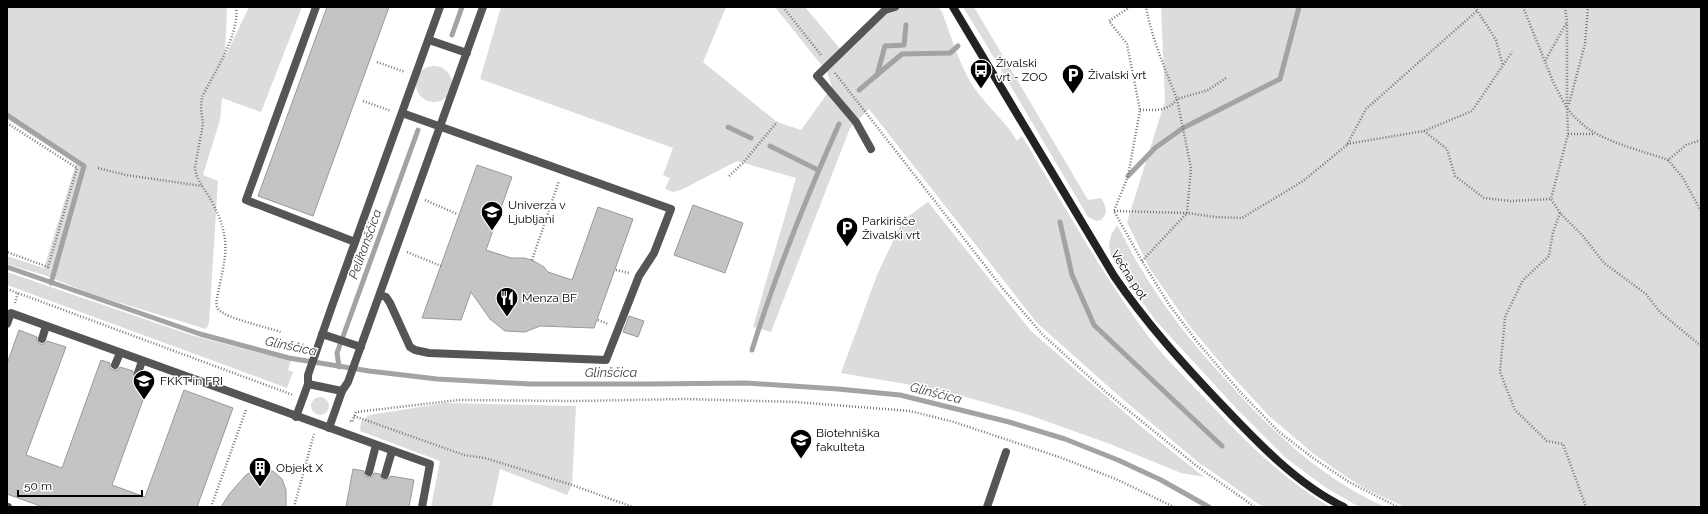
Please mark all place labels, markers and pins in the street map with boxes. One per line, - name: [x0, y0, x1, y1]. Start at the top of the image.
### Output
- place label: Živalski vrt - ZOO: [996, 56, 1047, 84]
- bus stop icon: Živalski vrt - ZOO: [968, 57, 994, 90]
- parking icon: Živalski vrt: [1060, 62, 1086, 95]
- place label: Živalski vrt: [1088, 68, 1146, 82]
- place label: Univerza v Ljubljani: [508, 198, 566, 226]
- school or university icon: Univerza v Ljubljani: [479, 199, 505, 232]
- place label: Parkirišče Živalski vrt: [862, 214, 920, 242]
- parking icon: Parkirišče Živalski vrt: [834, 215, 860, 248]
- restaurant icon: Menza BF: [494, 285, 520, 318]
- place label: Menza BF: [522, 291, 577, 305]
- school or university icon: FKKT in FRI: [131, 368, 157, 401]
- place label: FKKT in FRI: [160, 374, 223, 388]
- place label: Biotehniška fakulteta: [816, 426, 880, 454]
- school or university icon: Biotehniška fakulteta: [788, 427, 814, 460]
- building icon: Objekt X: [247, 455, 273, 488]
- place label: Objekt X: [276, 461, 323, 475]

